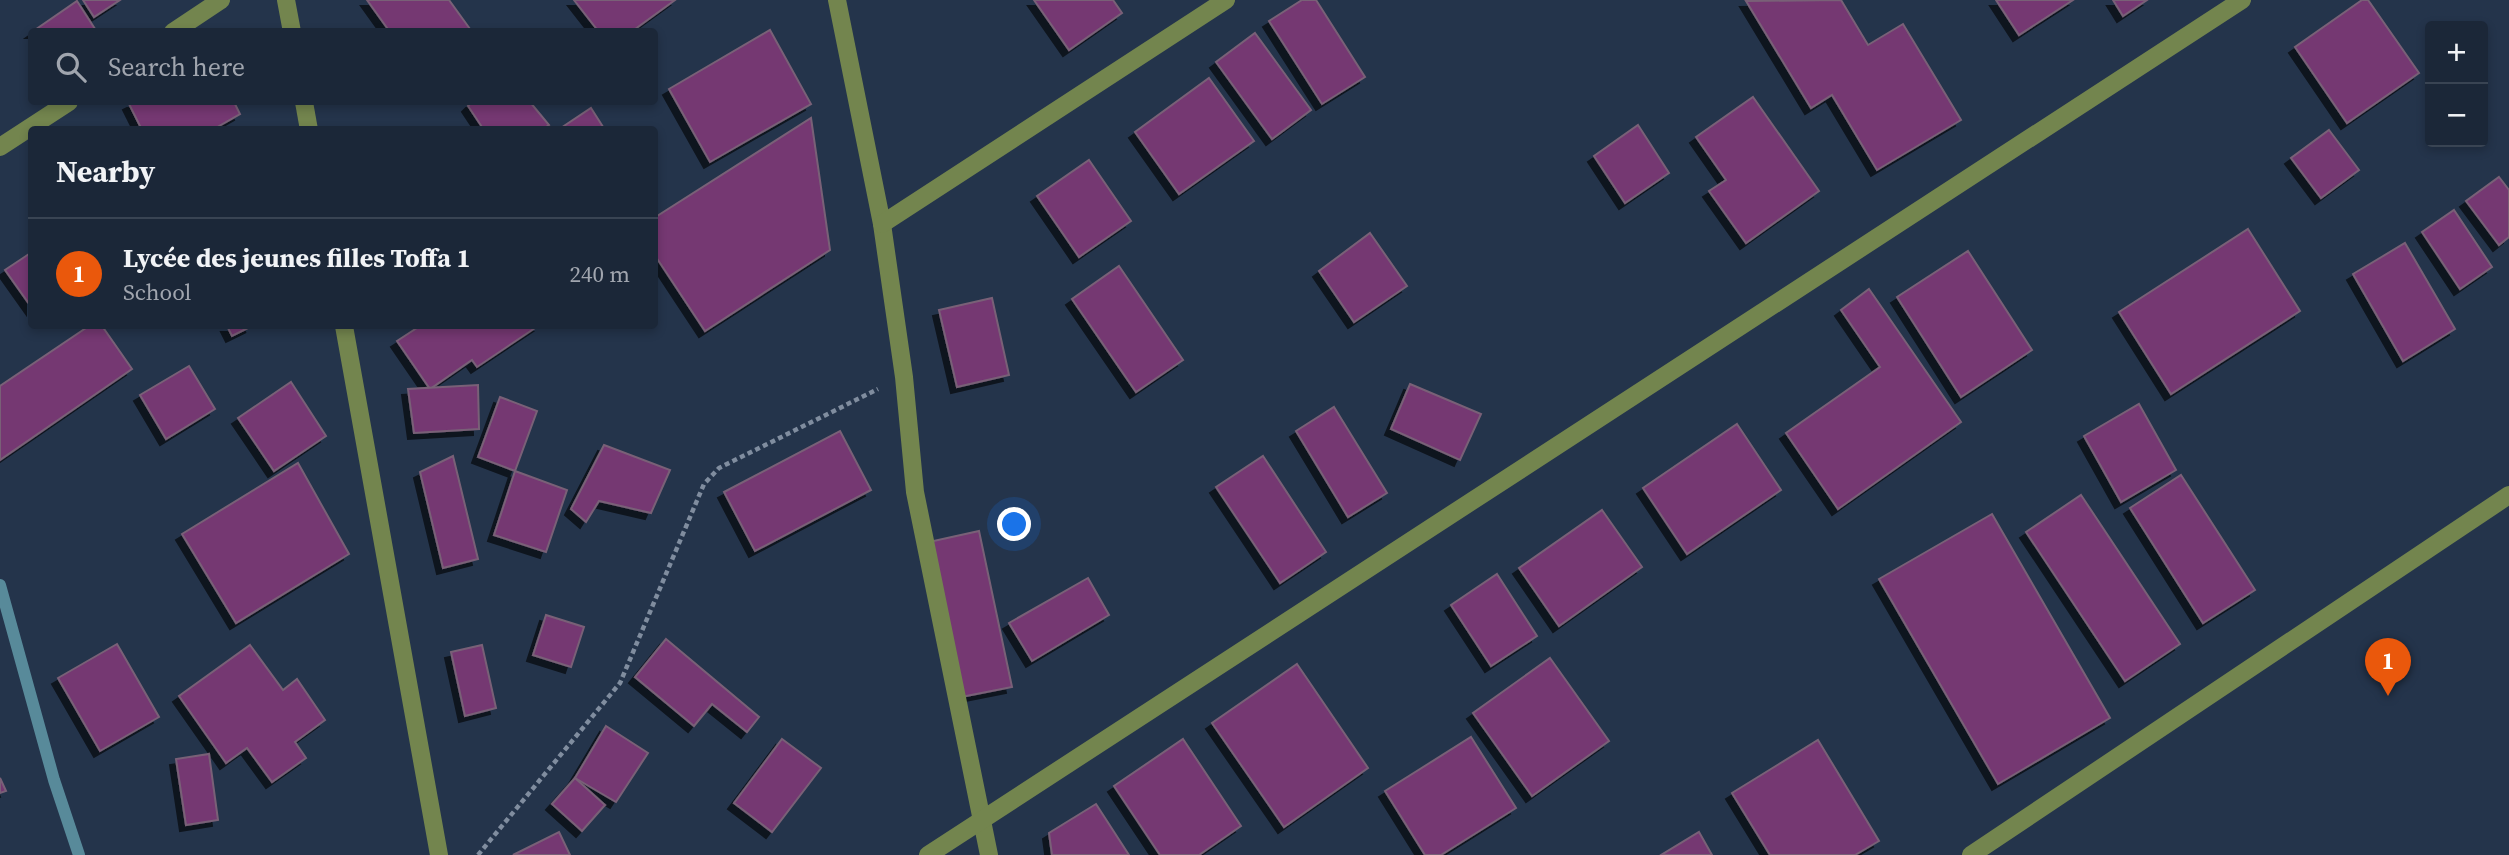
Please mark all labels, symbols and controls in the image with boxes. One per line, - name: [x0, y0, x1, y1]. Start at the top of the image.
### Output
- map controls: [2425, 21, 2488, 147]
- button: +: [2425, 21, 2488, 84]
- search box: [28, 28, 658, 105]
- icon: search: [52, 48, 90, 86]
- text: Search here: [108, 49, 245, 85]
- button: −: [2425, 84, 2488, 147]
- text: Nearby: [56, 151, 155, 192]
- text: Lycée des jeunes filles Toffa 1: [123, 240, 471, 276]
- text: 1: [73, 258, 85, 290]
- text: 240 m: [569, 258, 630, 290]
- text: School: [123, 276, 191, 308]
- your location: [997, 507, 1031, 541]
- pin: 1: [2365, 638, 2411, 696]

